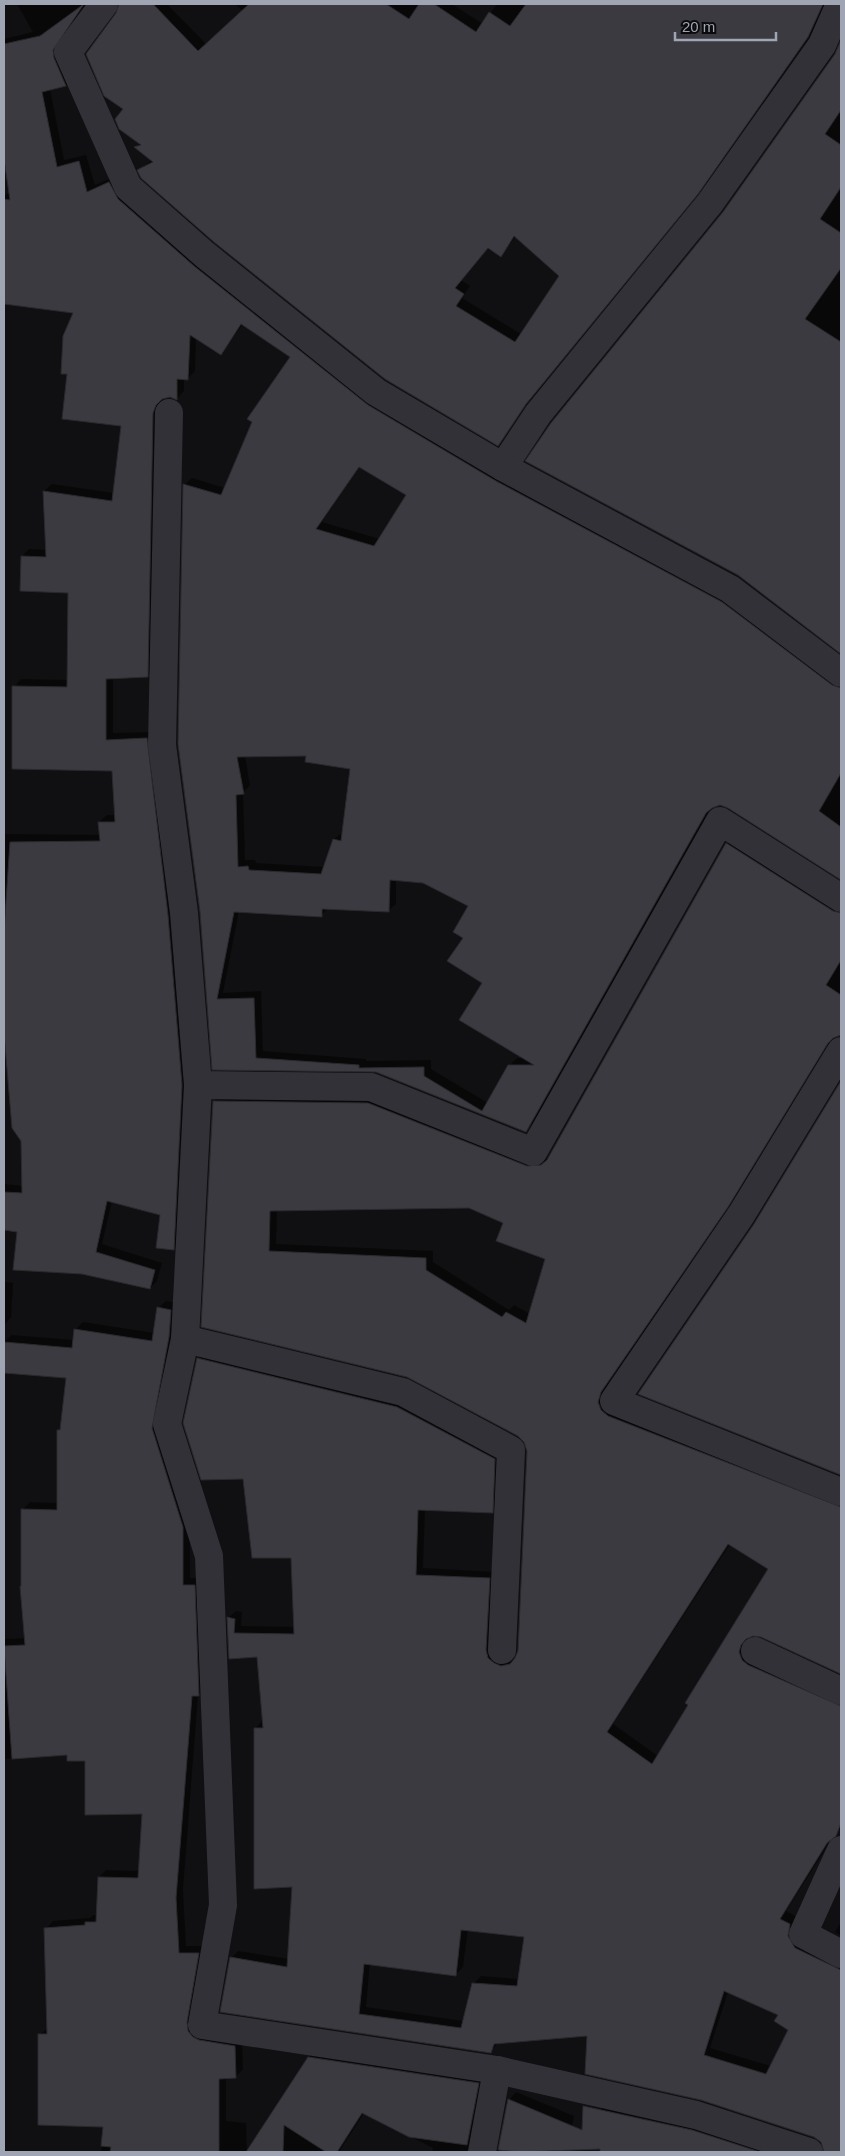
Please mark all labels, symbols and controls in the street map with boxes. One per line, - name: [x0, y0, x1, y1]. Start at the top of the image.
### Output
- scale bar: [675, 10, 776, 42]
- text: 20 m: [682, 18, 715, 35]

